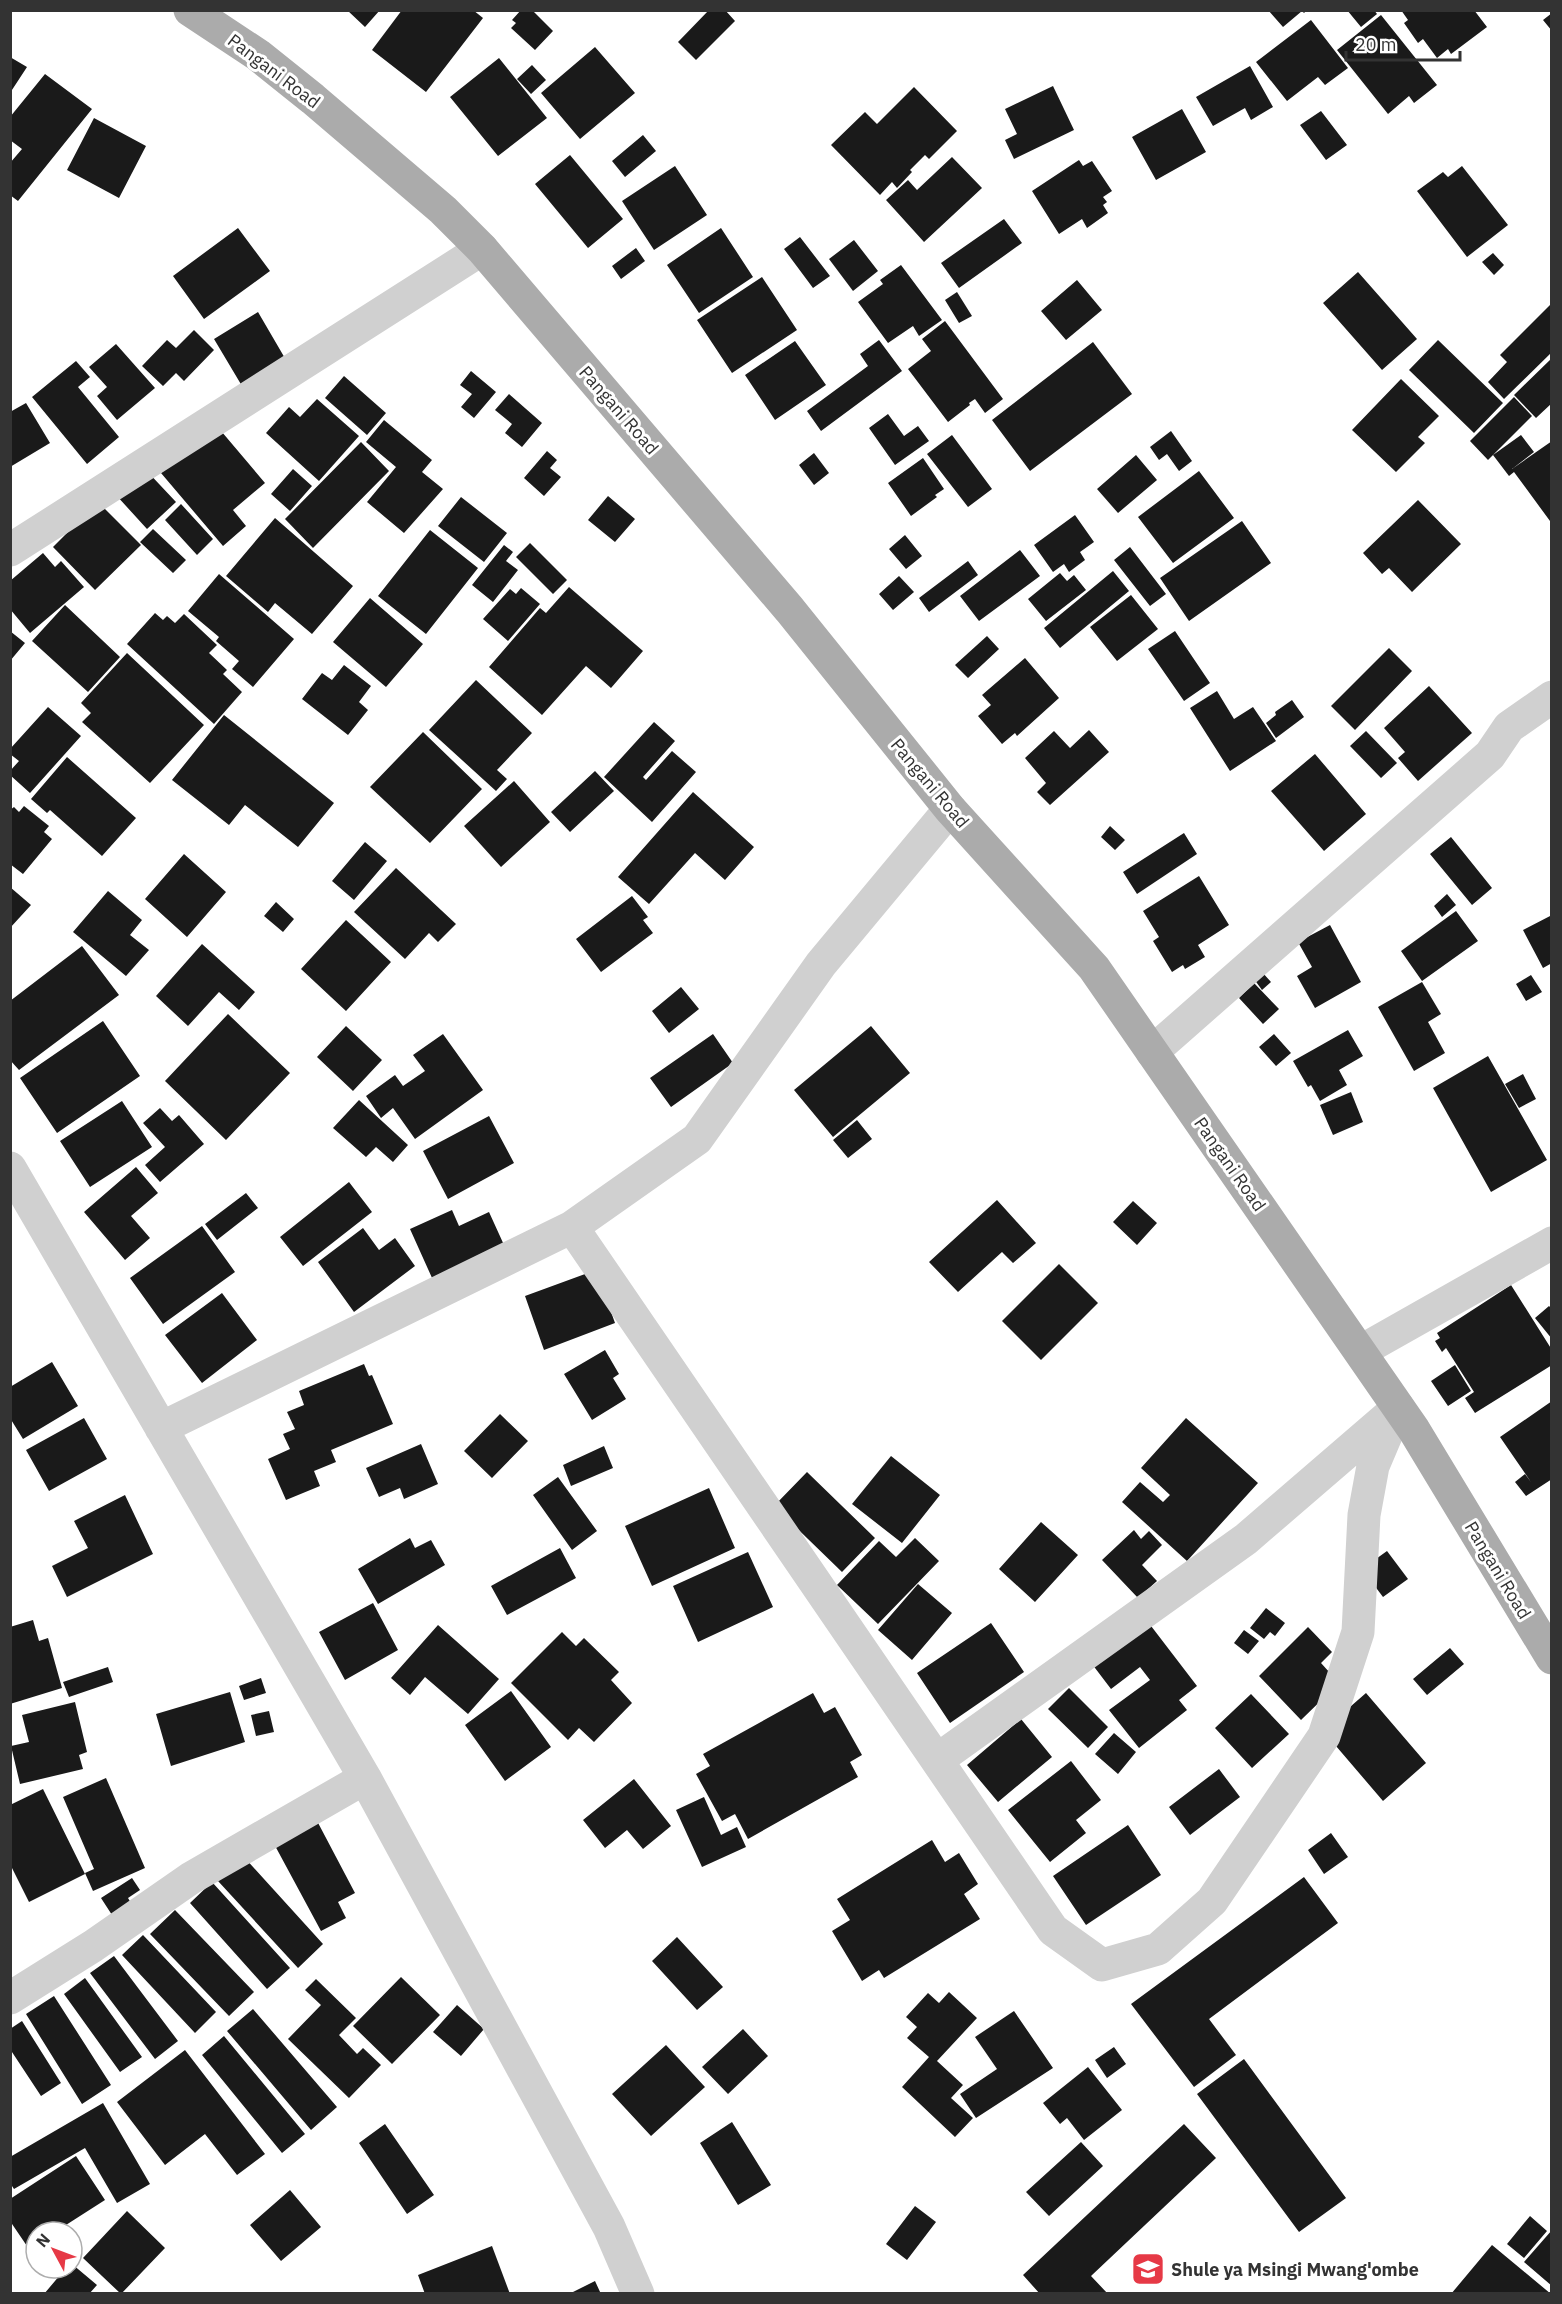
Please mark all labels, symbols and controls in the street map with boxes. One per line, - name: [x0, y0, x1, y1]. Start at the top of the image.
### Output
- scale bar: [1346, 24, 1460, 62]
- street label: Pangani Road: [223, 29, 325, 113]
- text: 20 m: [1355, 33, 1397, 56]
- street label: Pangani Road: [574, 361, 664, 459]
- street label: Pangani Road: [886, 733, 974, 833]
- street label: Pangani Road: [1189, 1112, 1271, 1216]
- street label: Pangani Road: [1460, 1517, 1536, 1623]
- north arrow: [24, 2220, 84, 2280]
- text: N: [31, 2229, 54, 2251]
- school or university icon: Shule ya Msingi Mwang'ombe: [1130, 2251, 1166, 2287]
- place label: Shule ya Msingi Mwang'ombe: [1171, 2258, 1419, 2281]

